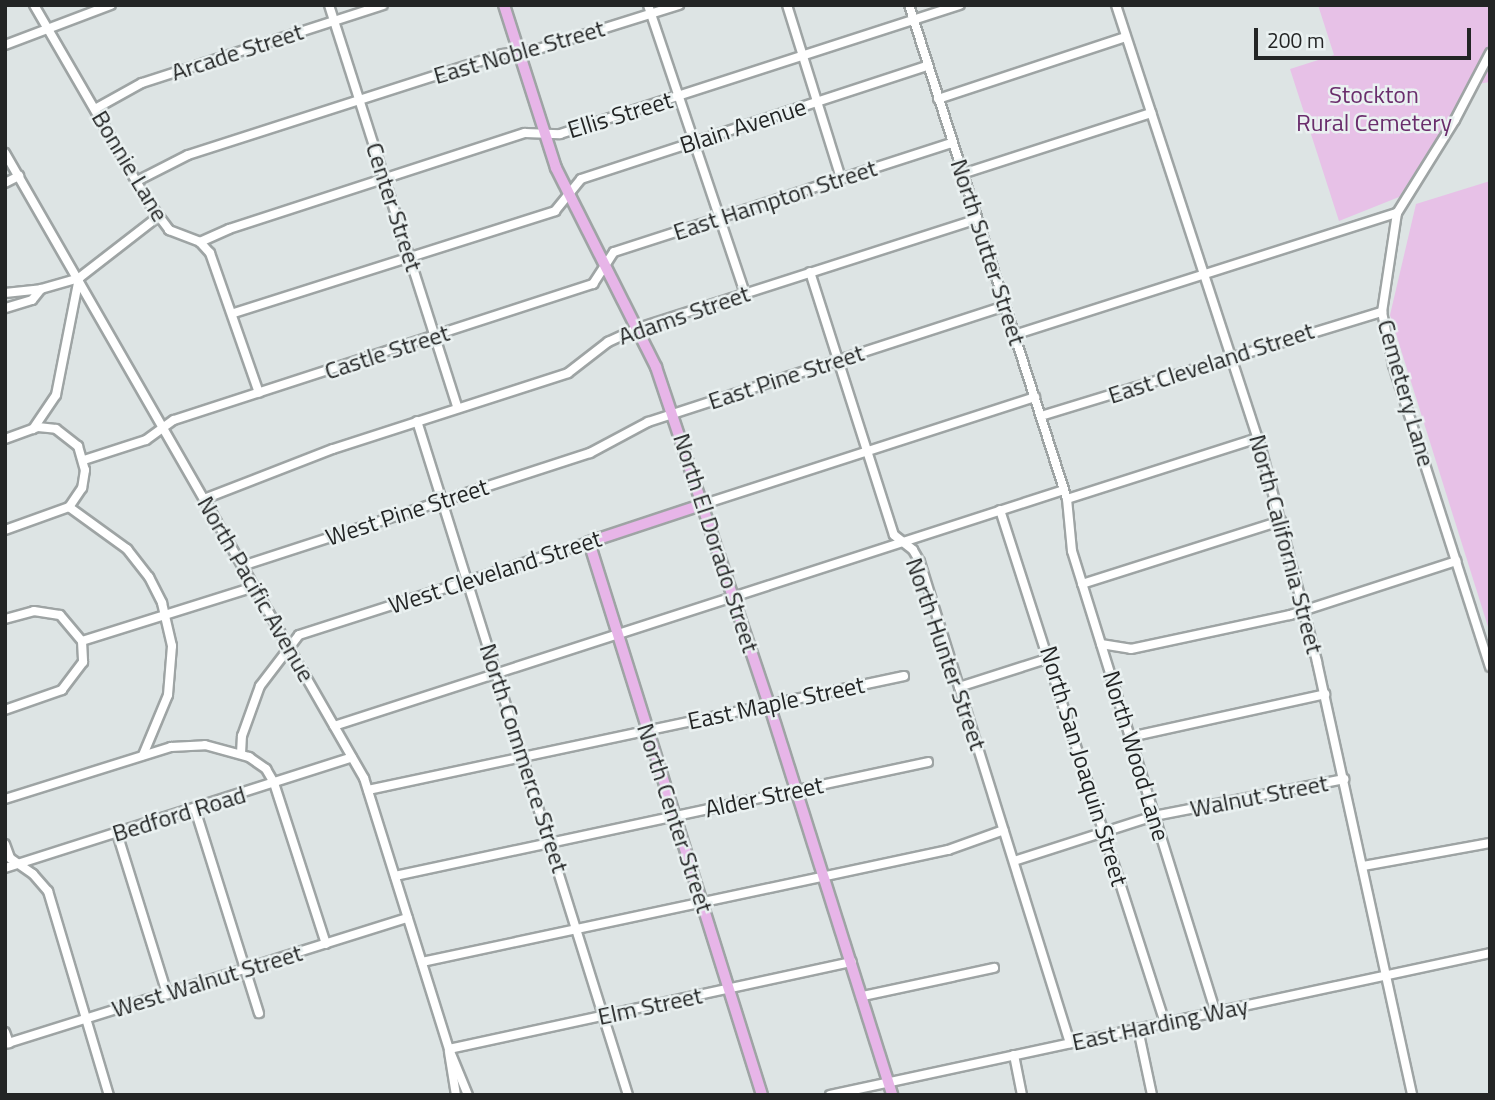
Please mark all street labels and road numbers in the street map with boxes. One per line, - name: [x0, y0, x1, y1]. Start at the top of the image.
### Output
- street label: East Noble Street: [430, 14, 608, 90]
- street label: Arcade Street: [167, 17, 307, 87]
- street label: Ellis Street: [564, 85, 676, 145]
- street label: Blain Avenue: [676, 92, 810, 160]
- street label: Bonnie Lane: [86, 105, 174, 227]
- street label: Center Street: [360, 139, 428, 275]
- street label: East Hampton Street: [670, 154, 880, 246]
- street label: North Sutter Street: [944, 155, 1032, 349]
- street label: Adams Street: [614, 279, 754, 351]
- street label: East Cleveland Street: [1105, 316, 1317, 410]
- street label: Cemetery Lane: [1371, 316, 1441, 470]
- street label: Castle Street: [321, 318, 453, 386]
- street label: East Pine Street: [705, 338, 867, 416]
- street label: North El Dorado Street: [667, 430, 765, 656]
- street label: North California Street: [1243, 431, 1329, 657]
- street label: West Pine Street: [322, 472, 492, 552]
- street label: North Pacific Avenue: [191, 491, 321, 687]
- street label: West Cleveland Street: [385, 524, 605, 620]
- street label: North Hunter Street: [900, 554, 992, 754]
- street label: North Commerce Street: [473, 640, 575, 876]
- street label: North San Joaquin Street: [1034, 643, 1134, 889]
- street label: North Wood Lane: [1096, 667, 1176, 845]
- street label: East Maple Street: [685, 670, 867, 736]
- street label: North Center Street: [631, 720, 719, 916]
- street label: Walnut Street: [1188, 769, 1330, 823]
- street label: Alder Street: [702, 770, 826, 824]
- street label: Bedford Road: [109, 780, 249, 848]
- street label: West Walnut Street: [108, 938, 306, 1024]
- street label: Elm Street: [595, 981, 705, 1031]
- street label: East Harding Way: [1069, 991, 1251, 1057]

